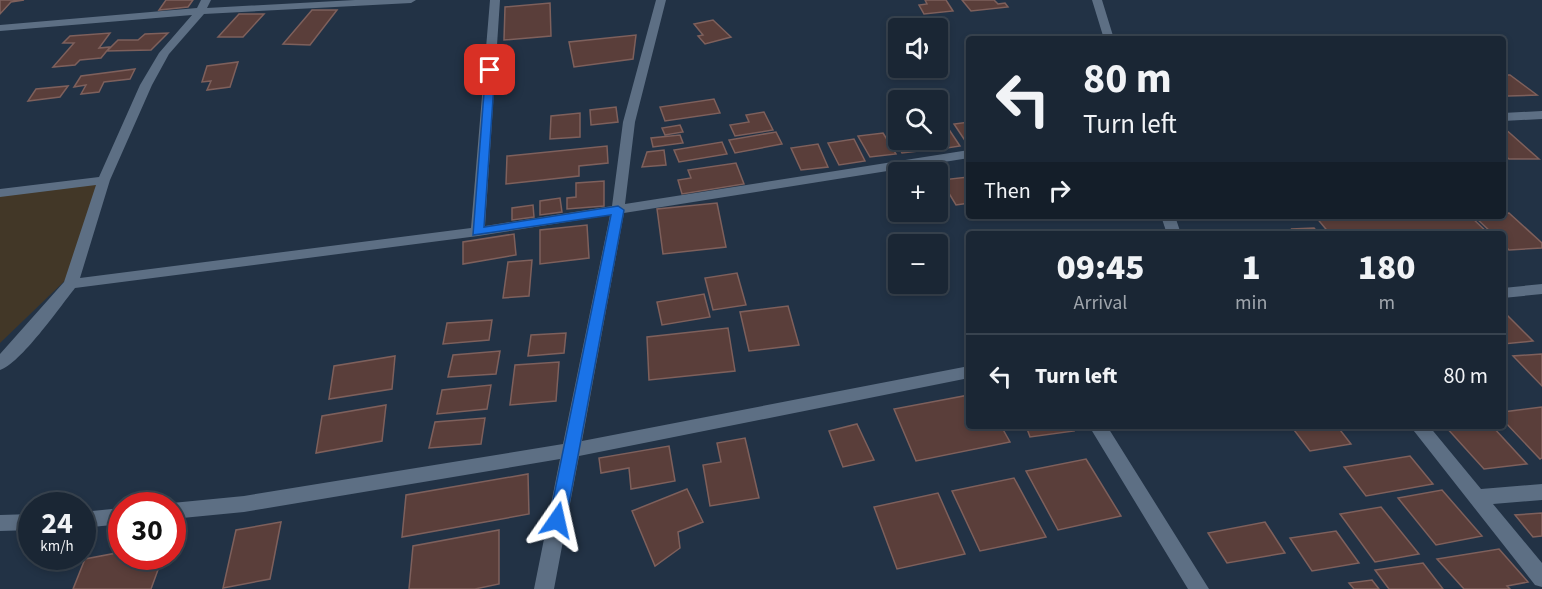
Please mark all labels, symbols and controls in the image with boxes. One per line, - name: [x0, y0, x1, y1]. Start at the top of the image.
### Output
- map controls: [888, 18, 948, 294]
- button: sound: [888, 18, 948, 78]
- pin: [464, 44, 515, 95]
- text: 80 m: [1083, 49, 1172, 109]
- icon: arrive: [473, 53, 506, 86]
- icon: left: [984, 60, 1062, 138]
- button: search: [888, 90, 948, 150]
- text: Turn left: [1083, 105, 1177, 144]
- button: +: [888, 162, 948, 222]
- icon: right: [1043, 174, 1076, 207]
- text: Then: [984, 175, 1031, 207]
- button: −: [888, 234, 948, 294]
- text: 09:45: [1056, 242, 1145, 293]
- text: 1: [1242, 242, 1261, 293]
- text: 180: [1358, 242, 1416, 293]
- text: Arrival: [1074, 289, 1127, 317]
- text: min: [1235, 289, 1267, 317]
- text: m: [1378, 289, 1395, 317]
- icon: left: [984, 360, 1017, 393]
- text: Turn left: [1035, 360, 1117, 392]
- text: 80 m: [1443, 360, 1488, 392]
- position arrow: [525, 488, 589, 552]
- speed limit sign: 30: [108, 492, 186, 570]
- text: 24: [41, 502, 73, 545]
- text: km/h: [40, 536, 74, 557]

